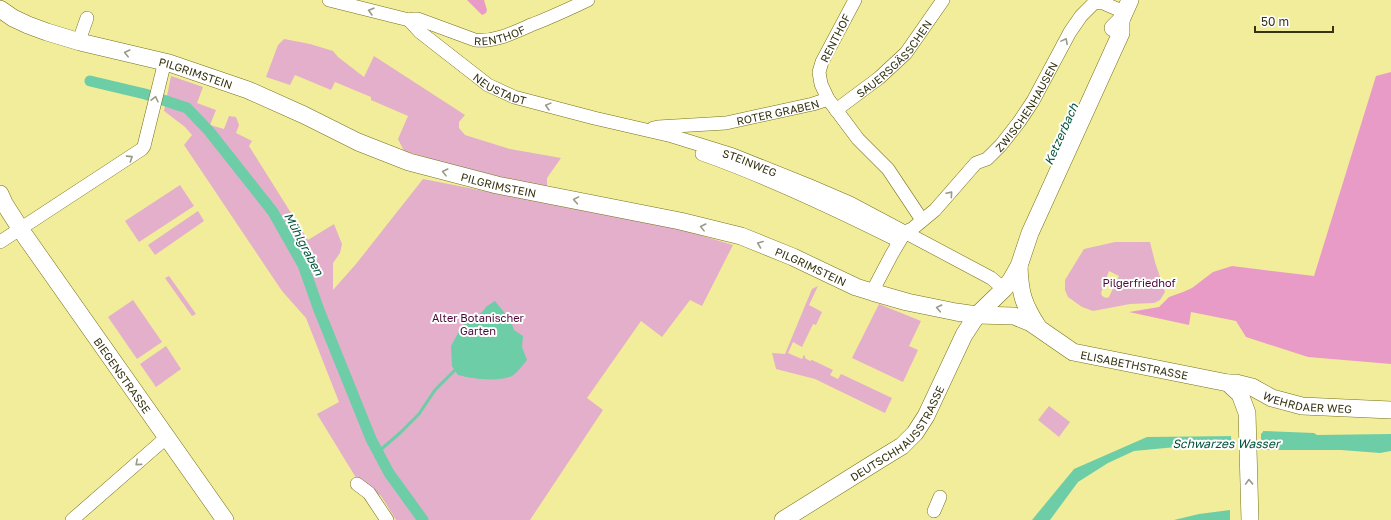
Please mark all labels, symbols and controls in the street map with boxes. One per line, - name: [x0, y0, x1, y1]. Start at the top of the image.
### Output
- one-way arrow: [368, 7, 375, 16]
- scale bar: [1255, 8, 1333, 34]
- street label: RENTHOF: [817, 11, 853, 64]
- text: 50 m: [1261, 14, 1289, 29]
- street label: SAUERSGÄSSCHEN: [853, 17, 934, 99]
- street label: RENTHOF: [474, 22, 527, 47]
- one-way arrow: [1060, 37, 1068, 45]
- one-way arrow: [123, 49, 130, 57]
- street label: PILGRIMSTEIN: [158, 54, 234, 91]
- street label: ZWISCHENHAUSEN: [992, 59, 1059, 154]
- street label: NEUSTADT: [471, 70, 528, 107]
- one-way arrow: [151, 96, 159, 102]
- street label: ROTER GRABEN: [735, 96, 821, 127]
- water label: Ketzerbach: [1041, 100, 1081, 167]
- one-way arrow: [545, 102, 552, 111]
- street label: STEINWEG: [721, 146, 779, 179]
- one-way arrow: [126, 155, 133, 163]
- one-way arrow: [442, 168, 449, 176]
- street label: PILGRIMSTEIN: [460, 169, 538, 199]
- one-way arrow: [945, 191, 952, 198]
- one-way arrow: [572, 196, 579, 205]
- water label: Mühlgraben: [281, 210, 327, 279]
- one-way arrow: [700, 223, 706, 231]
- one-way arrow: [756, 240, 763, 248]
- street label: PILGRIMSTEIN: [774, 244, 849, 288]
- park label: Pilgerfriedhof: [1103, 276, 1175, 289]
- one-way arrow: [936, 305, 942, 313]
- park label: Alter Botanischer Garten: [432, 311, 525, 337]
- street label: BIEGENSTRASSE: [92, 335, 154, 416]
- street label: ELISABETHSTRASSE: [1079, 347, 1190, 381]
- street label: DEUTSCHHAUSSTRASSE: [847, 383, 946, 483]
- street label: WEHRDAER WEG: [1261, 388, 1353, 415]
- water label: Schwarzes Wasser: [1172, 436, 1282, 451]
- one-way arrow: [135, 458, 143, 465]
- one-way arrow: [1245, 479, 1254, 485]

